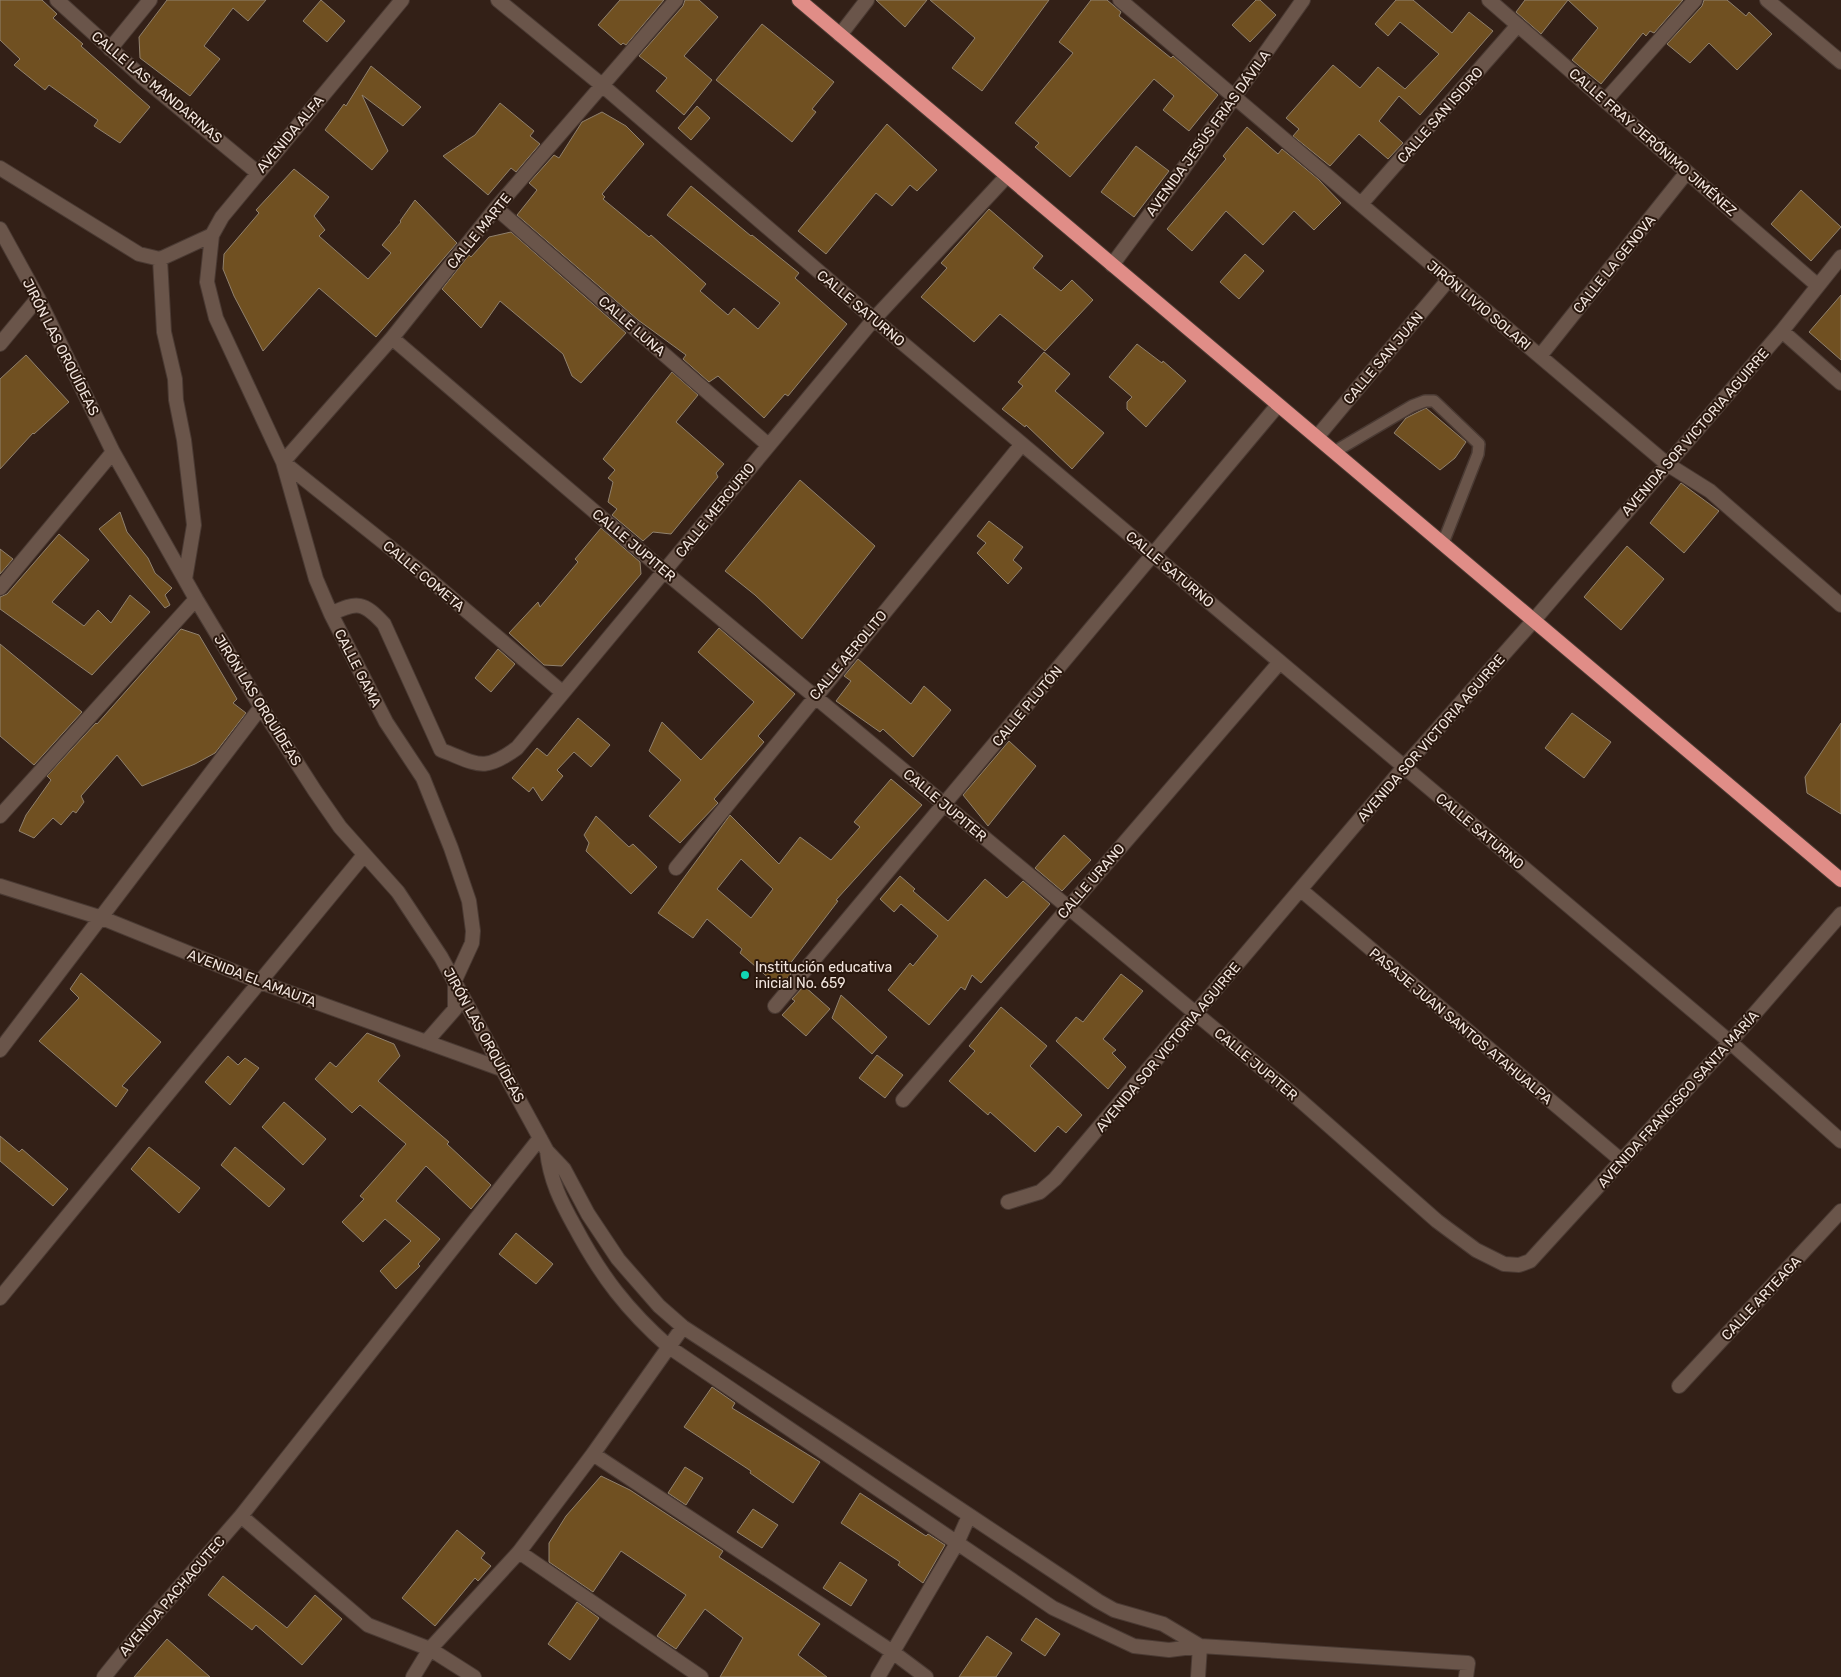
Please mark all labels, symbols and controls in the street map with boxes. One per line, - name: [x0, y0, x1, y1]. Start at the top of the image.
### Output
- street label: CALLE LAS MANDARINAS: [88, 28, 226, 147]
- street label: AVENIDA JESÚS FRIAS DÁVILA: [1142, 46, 1275, 220]
- street label: CALLE SAN ISIDRO: [1394, 64, 1487, 167]
- street label: CALLE FRAY JERÓNIMO JIMÉNEZ: [1565, 64, 1741, 220]
- street label: AVENIDA ALFA: [253, 92, 328, 176]
- street label: CALLE MARTE: [444, 190, 515, 273]
- street label: CALLE LA GENOVA: [1570, 211, 1660, 317]
- street label: JIRÓN LIVIO SOLARI: [1423, 256, 1535, 354]
- street label: CALLE SATURNO: [813, 267, 908, 350]
- street label: JIRÓN LAS ORQUÍDEAS: [19, 275, 104, 419]
- street label: CALLE LUNA: [595, 293, 669, 360]
- street label: CALLE SAN JUAN: [1340, 309, 1427, 408]
- street label: AVENIDA SOR VICTORIA AGUIRRE: [1618, 345, 1773, 519]
- street label: CALLE MERCURIO: [672, 460, 759, 561]
- street label: CALLE JUPITER: [589, 506, 679, 585]
- street label: CALLE SATURNO: [1122, 528, 1217, 611]
- street label: CALLE COMETA: [379, 537, 468, 616]
- street label: CALLE AEROLITO: [806, 607, 891, 703]
- street label: CALLE GAMA: [331, 626, 385, 711]
- street label: JIRÓN LAS ORQUÍDEAS: [210, 631, 306, 769]
- street label: AVENIDA SOR VICTORIA AGUIRRE: [1354, 651, 1509, 825]
- street label: CALLE PLUTÓN: [988, 662, 1066, 750]
- street label: CALLE JUPITER: [900, 766, 990, 845]
- street label: CALLE SATURNO: [1432, 790, 1527, 873]
- street label: CALLE URANO: [1054, 840, 1129, 922]
- street label: PASAJE JUAN SANTOS ATAHUALPA: [1366, 945, 1556, 1108]
- street label: AVENIDA EL AMAUTA: [185, 946, 319, 1011]
- place label: Institución educativa inicial No. 659: [755, 959, 892, 992]
- street label: AVENIDA SOR VICTORIA AGUIRRE: [1092, 959, 1244, 1136]
- street label: JIRÓN LAS ORQUÍDEAS: [439, 964, 529, 1106]
- marker: Institución educativa inicial No. 659: [739, 969, 751, 981]
- street label: AVENIDA FRANCISCO SANTA MARÍA: [1594, 1006, 1763, 1191]
- street label: CALLE JUPITER: [1211, 1025, 1301, 1104]
- street label: CALLE ARTEAGA: [1718, 1252, 1805, 1344]
- street label: AVENIDA PACHACUTEC: [116, 1533, 229, 1660]

